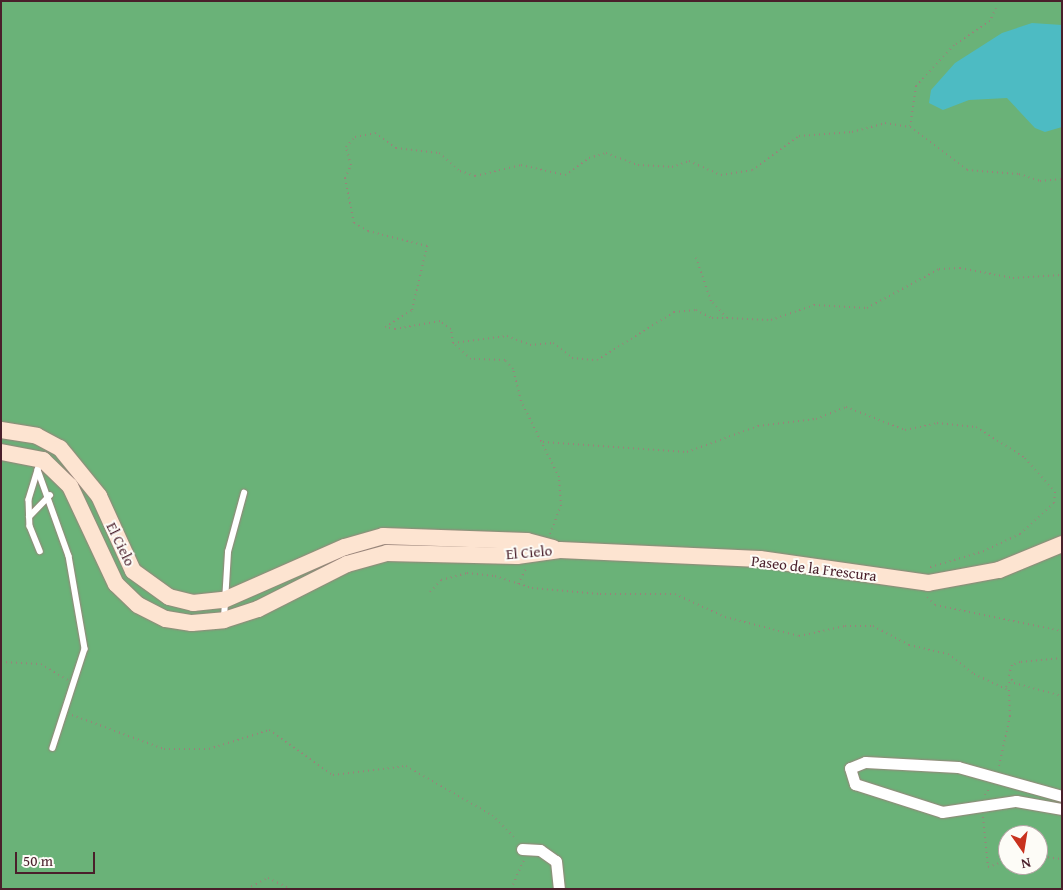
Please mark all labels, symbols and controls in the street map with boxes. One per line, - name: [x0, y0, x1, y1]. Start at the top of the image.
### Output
- street label: El Cielo: [103, 519, 139, 569]
- street label: El Cielo: [505, 541, 553, 563]
- street label: Paseo de la Frescura: [750, 551, 878, 585]
- north arrow: [998, 825, 1048, 875]
- scale bar: [18, 842, 98, 874]
- text: 50 m: [23, 850, 53, 871]
- text: N: [1019, 853, 1033, 874]

